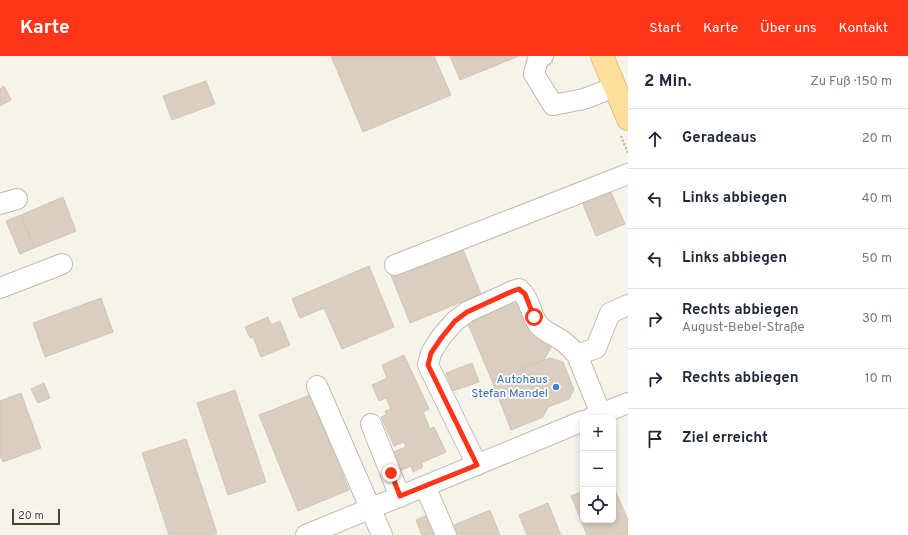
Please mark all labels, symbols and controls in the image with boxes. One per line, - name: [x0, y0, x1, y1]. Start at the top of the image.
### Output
- text: Karte: [20, 16, 70, 40]
- text: Start: [649, 20, 681, 37]
- text: Karte: [703, 20, 738, 37]
- text: Über uns: [760, 20, 817, 37]
- text: Kontakt: [839, 20, 888, 37]
- text: 2 Min.: [644, 71, 692, 93]
- text: Zu Fuß · 150 m: [810, 74, 892, 90]
- icon: ahead: [644, 128, 666, 150]
- text: Geradeaus: [682, 129, 757, 148]
- text: 20 m: [862, 131, 892, 147]
- icon: left: [644, 188, 666, 210]
- text: Links abbiegen: [682, 189, 787, 208]
- text: 40 m: [862, 191, 892, 207]
- icon: left: [644, 248, 666, 270]
- text: Links abbiegen: [682, 249, 787, 268]
- text: 50 m: [862, 251, 892, 267]
- text: Rechts abbiegen: [682, 301, 799, 320]
- route start: [525, 308, 543, 326]
- icon: right: [644, 308, 666, 330]
- text: 30 m: [862, 311, 892, 327]
- text: August-Bebel-Straße: [682, 320, 804, 336]
- icon: right: [644, 368, 666, 390]
- text: Rechts abbiegen: [682, 369, 799, 388]
- text: 10 m: [865, 371, 892, 387]
- place label: Autohaus Stefan Mandel: [471, 372, 548, 402]
- marker: Autohaus Stefan Mandel: [551, 382, 561, 392]
- map controls: [580, 415, 616, 523]
- button: +: [580, 415, 616, 451]
- icon: arrive: [644, 428, 666, 450]
- text: Ziel erreicht: [682, 429, 768, 448]
- button: −: [580, 451, 616, 487]
- route end: [382, 464, 400, 482]
- button: locate: [580, 487, 616, 523]
- scale bar: [12, 507, 60, 526]
- text: 20 m: [18, 509, 44, 523]

